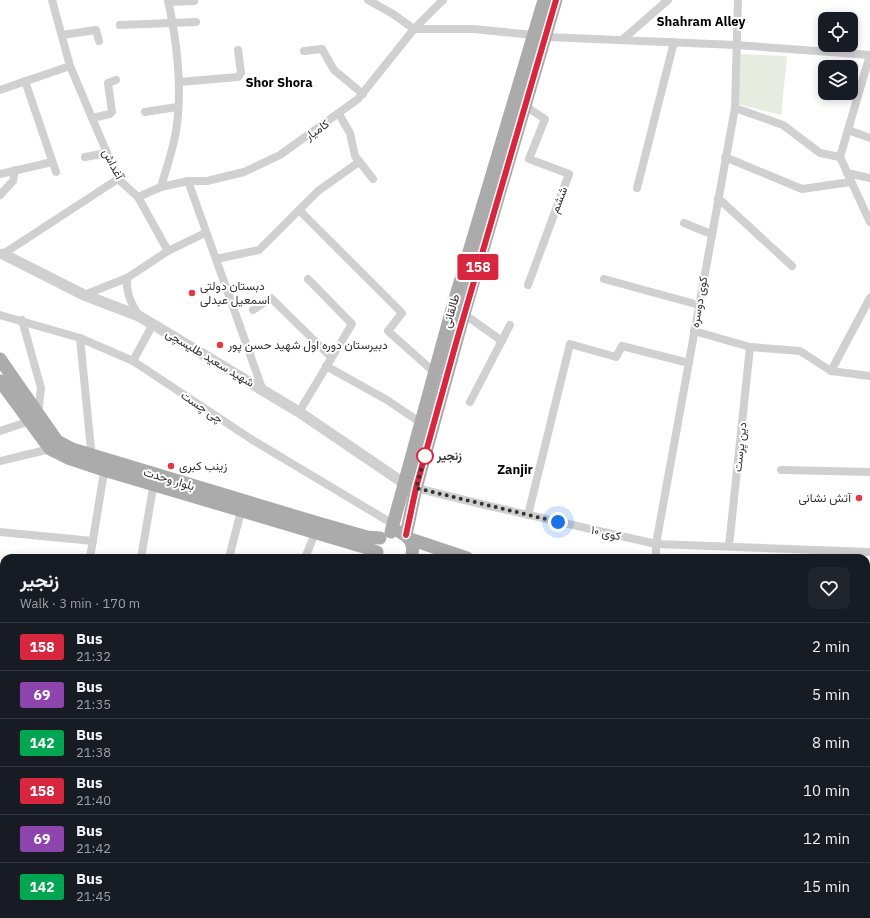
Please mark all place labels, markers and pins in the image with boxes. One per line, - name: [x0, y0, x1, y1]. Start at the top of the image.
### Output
- place label: دبستان دولتی اسمعیل عبدلی: [200, 278, 270, 308]
- marker: دبستان دولتی اسمعیل عبدلی: [187, 288, 197, 298]
- place label: دبیرستان دوره اول شهید حسن پور: [227, 337, 388, 353]
- marker: دبیرستان دوره اول شهید حسن پور: [215, 340, 225, 350]
- marker: زنجیر: [416, 447, 434, 465]
- place label: زنجیر: [436, 448, 462, 464]
- place label: زینب کبری: [179, 458, 227, 474]
- marker: زینب کبری: [166, 461, 176, 471]
- place label: آتش نشانی: [799, 490, 852, 506]
- marker: آتش نشانی: [854, 493, 864, 503]

